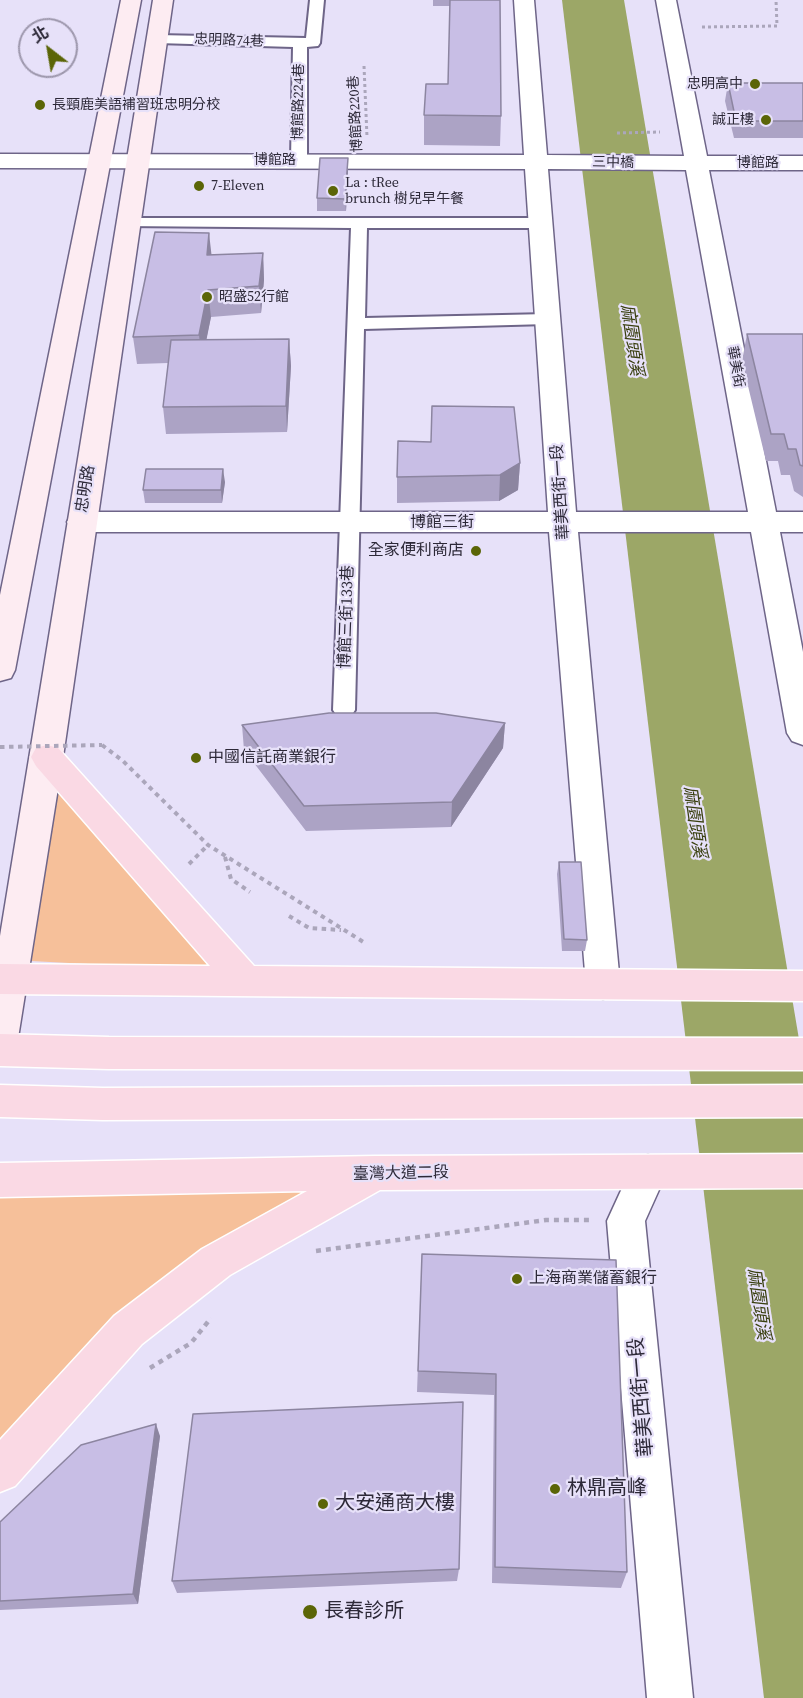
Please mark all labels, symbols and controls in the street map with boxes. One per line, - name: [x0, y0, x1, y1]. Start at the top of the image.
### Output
- north arrow: [18, 18, 78, 78]
- text: 北: [27, 21, 52, 48]
- street label: 忠明路74巷: [194, 31, 264, 51]
- street label: 博館路224巷: [290, 63, 308, 141]
- street label: 博館路220巷: [346, 75, 366, 153]
- place label: 忠明高中: [687, 76, 743, 92]
- marker: 忠明高中: [748, 77, 762, 91]
- place label: 長頸鹿美語補習班忠明分校: [52, 97, 220, 113]
- marker: 長頸鹿美語補習班忠明分校: [33, 98, 47, 112]
- place label: 誠正樓: [712, 112, 754, 128]
- marker: 誠正樓: [759, 113, 773, 127]
- street label: 博館路: [254, 152, 296, 168]
- street label: 三中橋: [592, 154, 634, 172]
- street label: 博館路: [737, 155, 779, 171]
- place label: La : tRee brunch 樹兒早午餐: [345, 175, 464, 208]
- place label: 7-Eleven: [211, 178, 264, 194]
- marker: 7-Eleven: [192, 179, 206, 193]
- marker: La : tRee brunch 樹兒早午餐: [326, 184, 340, 198]
- place label: 昭盛52行館: [219, 289, 289, 305]
- marker: 昭盛52行館: [200, 290, 214, 304]
- water label: 麻園頭溪: [615, 303, 647, 377]
- street label: 華美街: [723, 345, 747, 389]
- street label: 華美西街一段: [548, 443, 574, 541]
- street label: 忠明路: [73, 464, 99, 514]
- street label: 博館三街: [410, 513, 474, 533]
- place label: 全家便利商店: [368, 541, 464, 561]
- marker: 全家便利商店: [469, 544, 483, 558]
- street label: 博館三街133巷: [336, 565, 358, 669]
- place label: 中國信託商業銀行: [208, 748, 336, 768]
- marker: 中國信託商業銀行: [189, 751, 203, 765]
- water label: 麻園頭溪: [678, 785, 710, 859]
- street label: 臺灣大道二段: [353, 1164, 449, 1184]
- water label: 麻園頭溪: [742, 1267, 774, 1341]
- place label: 上海商業儲蓄銀行: [529, 1269, 657, 1289]
- marker: 上海商業儲蓄銀行: [510, 1272, 524, 1286]
- street label: 華美西街一段: [625, 1336, 659, 1458]
- place label: 林鼎高峰: [567, 1477, 647, 1501]
- marker: 林鼎高峰: [548, 1482, 562, 1496]
- place label: 大安通商大樓: [335, 1492, 455, 1516]
- marker: 大安通商大樓: [316, 1497, 330, 1511]
- place label: 長春診所: [324, 1600, 404, 1624]
- marker: 長春診所: [301, 1603, 319, 1621]

